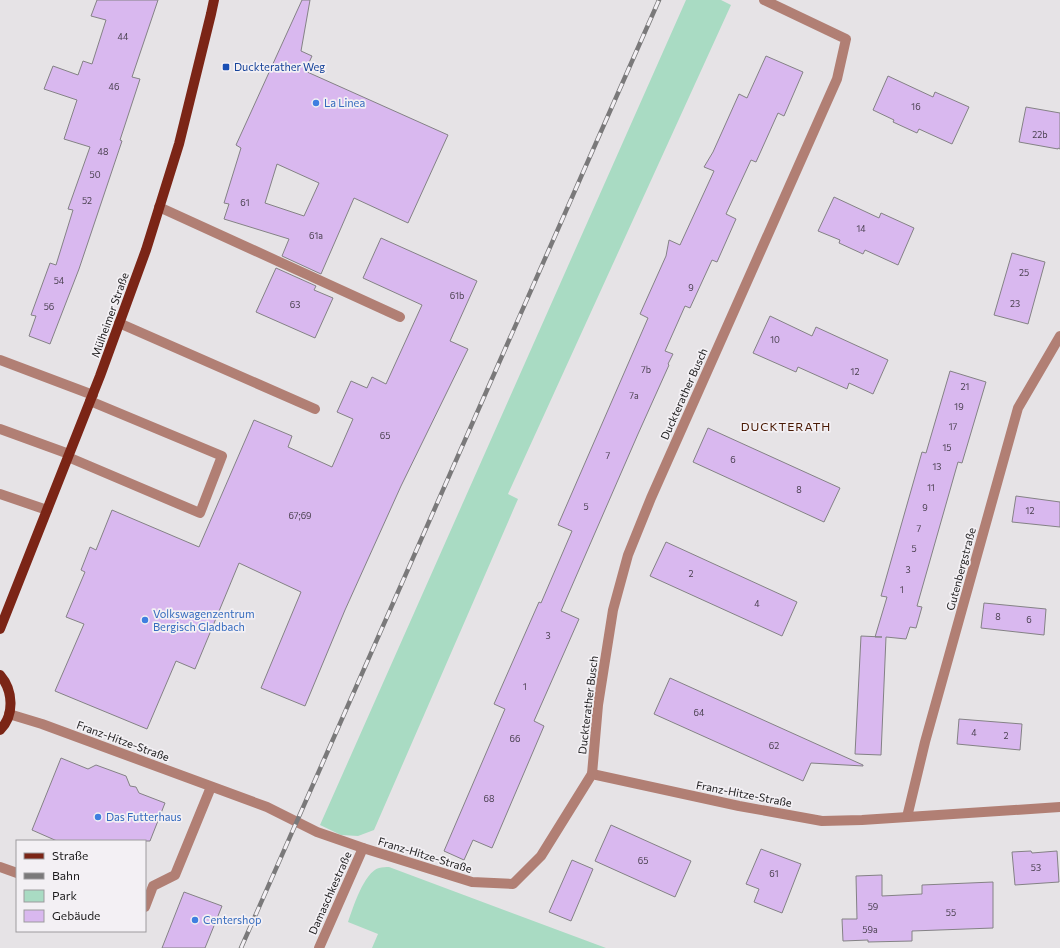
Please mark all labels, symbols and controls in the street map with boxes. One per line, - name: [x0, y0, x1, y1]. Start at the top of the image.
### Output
- house number: 44: [118, 31, 129, 42]
- place label: Duckterather Weg: [234, 60, 325, 73]
- marker: Duckterather Weg: [221, 62, 231, 72]
- house number: 46: [109, 81, 119, 92]
- place label: La Linea: [324, 96, 365, 109]
- marker: La Linea: [311, 98, 321, 108]
- house number: 16: [911, 101, 921, 112]
- house number: 22b: [1032, 129, 1048, 140]
- house number: 48: [98, 146, 108, 157]
- house number: 50: [89, 169, 101, 180]
- house number: 52: [82, 195, 92, 206]
- house number: 61: [240, 197, 250, 208]
- house number: 14: [856, 223, 866, 234]
- house number: 61a: [309, 230, 323, 241]
- house number: 25: [1019, 267, 1029, 278]
- street label: Mülheimer Straße: [88, 270, 131, 359]
- house number: 54: [54, 275, 65, 286]
- house number: 9: [688, 282, 694, 293]
- house number: 61b: [450, 290, 464, 301]
- house number: 23: [1010, 298, 1020, 309]
- house number: 63: [290, 299, 300, 310]
- house number: 56: [44, 301, 54, 312]
- house number: 10: [770, 334, 780, 345]
- street label: Duckterather Busch: [657, 346, 710, 442]
- house number: 7b: [641, 364, 651, 375]
- house number: 12: [851, 366, 859, 377]
- house number: 21: [961, 381, 969, 392]
- house number: 7a: [629, 390, 639, 401]
- house number: 19: [954, 401, 964, 412]
- district label: DUCKTERATH: [741, 419, 831, 433]
- house number: 17: [949, 421, 958, 432]
- house number: 65: [380, 430, 390, 441]
- house number: 15: [942, 442, 952, 453]
- house number: 7: [606, 450, 611, 461]
- house number: 6: [730, 454, 736, 465]
- house number: 13: [933, 461, 941, 472]
- house number: 11: [927, 482, 935, 493]
- house number: 8: [796, 484, 802, 495]
- house number: 5: [583, 501, 589, 512]
- house number: 9: [922, 502, 928, 513]
- house number: 12: [1026, 505, 1034, 516]
- house number: 67;69: [288, 510, 312, 521]
- house number: 7: [917, 523, 922, 534]
- street label: Gutenbergstraße: [943, 526, 978, 612]
- house number: 5: [911, 543, 917, 554]
- house number: 3: [905, 564, 911, 575]
- house number: 2: [689, 568, 694, 579]
- house number: 1: [900, 584, 904, 595]
- house number: 4: [754, 598, 760, 609]
- place label: Volkswagenzentrum Bergisch Gladbach: [153, 607, 255, 633]
- house number: 8: [995, 611, 1001, 622]
- house number: 6: [1026, 614, 1032, 625]
- marker: Volkswagenzentrum Bergisch Gladbach: [140, 615, 150, 625]
- house number: 3: [545, 630, 551, 641]
- street label: Duckterather Busch: [575, 655, 600, 755]
- house number: 1: [523, 681, 527, 692]
- house number: 64: [694, 707, 705, 718]
- street label: Franz-Hitze-Straße: [75, 718, 171, 763]
- house number: 4: [971, 727, 977, 738]
- house number: 2: [1004, 730, 1009, 741]
- house number: 66: [510, 733, 520, 744]
- house number: 62: [769, 740, 779, 751]
- street label: Franz-Hitze-Straße: [695, 778, 793, 809]
- house number: 68: [484, 793, 494, 804]
- place label: Das Futterhaus: [106, 810, 182, 823]
- marker: Das Futterhaus: [93, 812, 103, 822]
- street label: Franz-Hitze-Straße: [377, 834, 474, 875]
- legend: [16, 840, 146, 932]
- text: Straße: [52, 848, 88, 862]
- street label: Damaschkestraße: [305, 849, 354, 936]
- house number: 65: [638, 855, 648, 866]
- house number: 53: [1031, 862, 1041, 873]
- text: Bahn: [52, 868, 80, 882]
- house number: 61: [769, 868, 779, 879]
- text: Park: [52, 888, 78, 902]
- house number: 59: [868, 901, 878, 912]
- house number: 55: [946, 907, 956, 918]
- text: Gebäude: [52, 908, 100, 922]
- place label: Centershop: [203, 913, 261, 926]
- marker: Centershop: [190, 915, 200, 925]
- house number: 59a: [862, 924, 878, 935]

